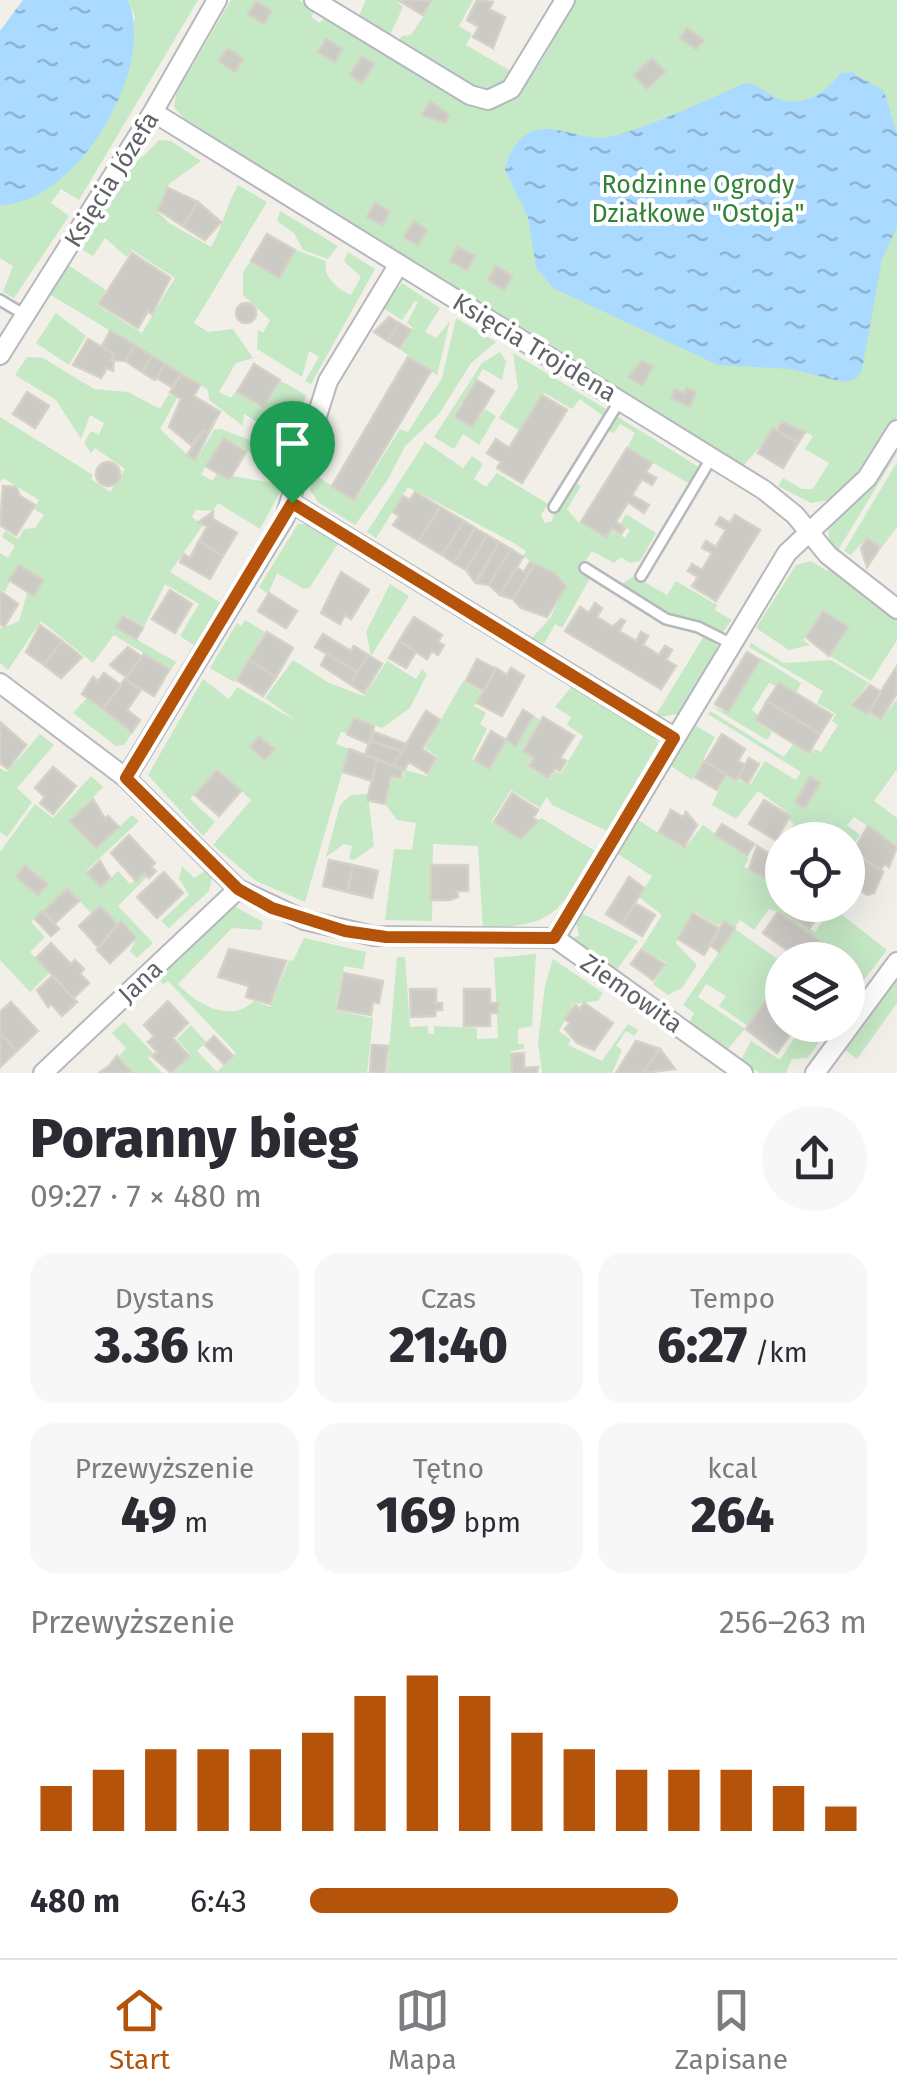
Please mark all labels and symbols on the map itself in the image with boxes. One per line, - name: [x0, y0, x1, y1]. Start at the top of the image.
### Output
- street label: Księcia Józefa: [58, 106, 165, 253]
- park label: Rodzinne Ogrody Działkowe "Ostoja": [592, 170, 804, 229]
- street label: Księcia Trojdena: [447, 287, 622, 409]
- pin: [250, 401, 335, 504]
- street label: Ziemowita: [575, 948, 688, 1040]
- street label: Jana: [112, 954, 169, 1010]

